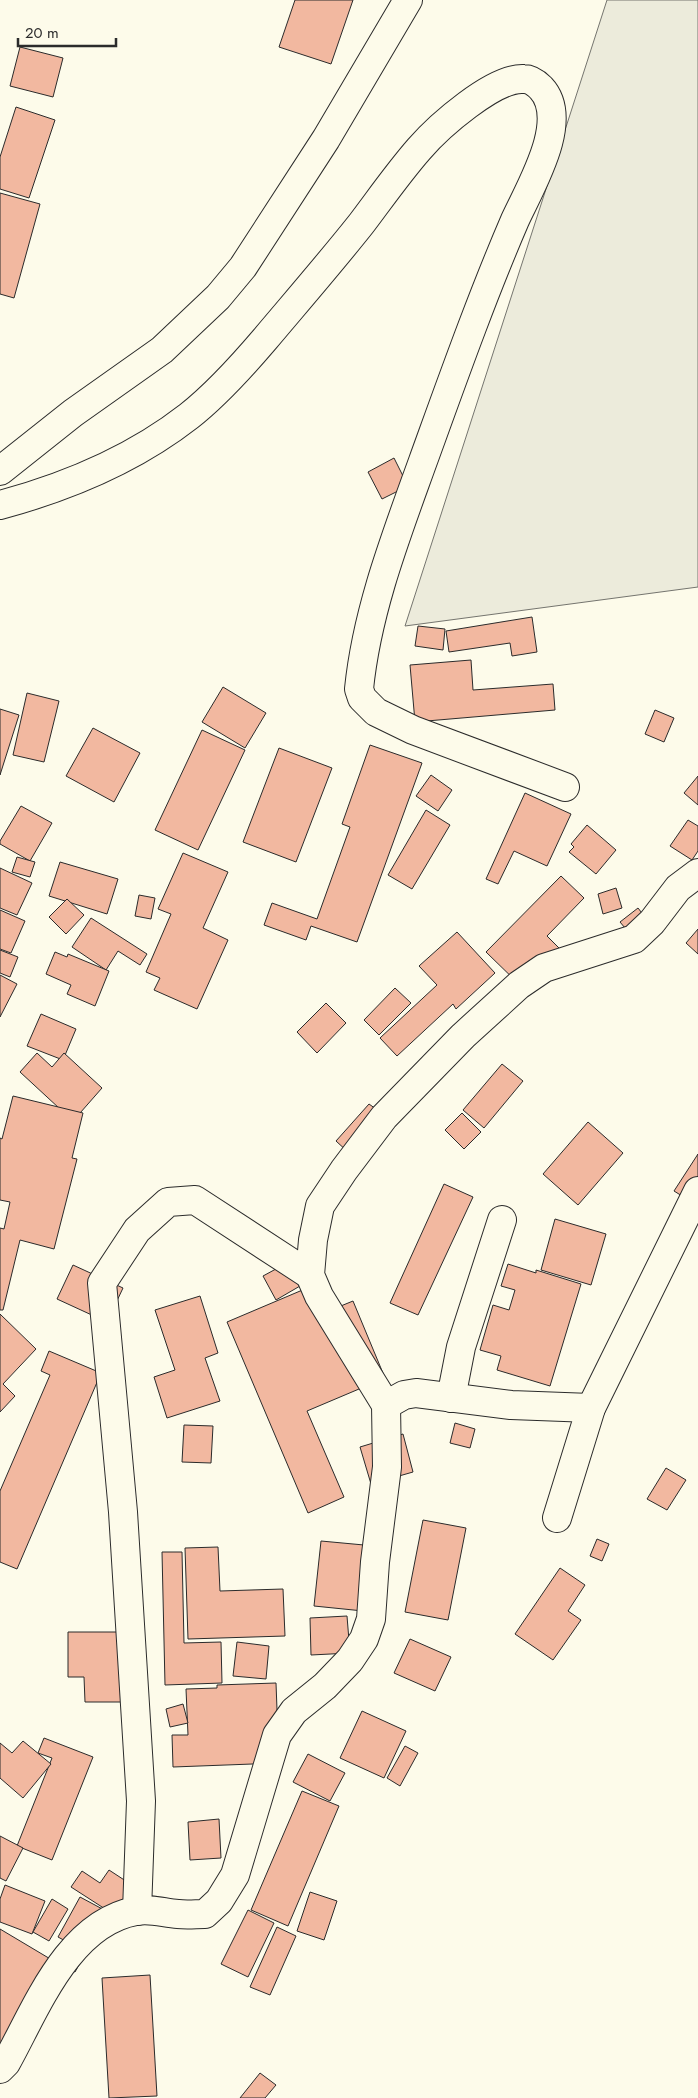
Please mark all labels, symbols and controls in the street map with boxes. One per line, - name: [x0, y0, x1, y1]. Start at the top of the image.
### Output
- scale bar: [18, 15, 115, 47]
- text: 20 m: [25, 22, 59, 44]

